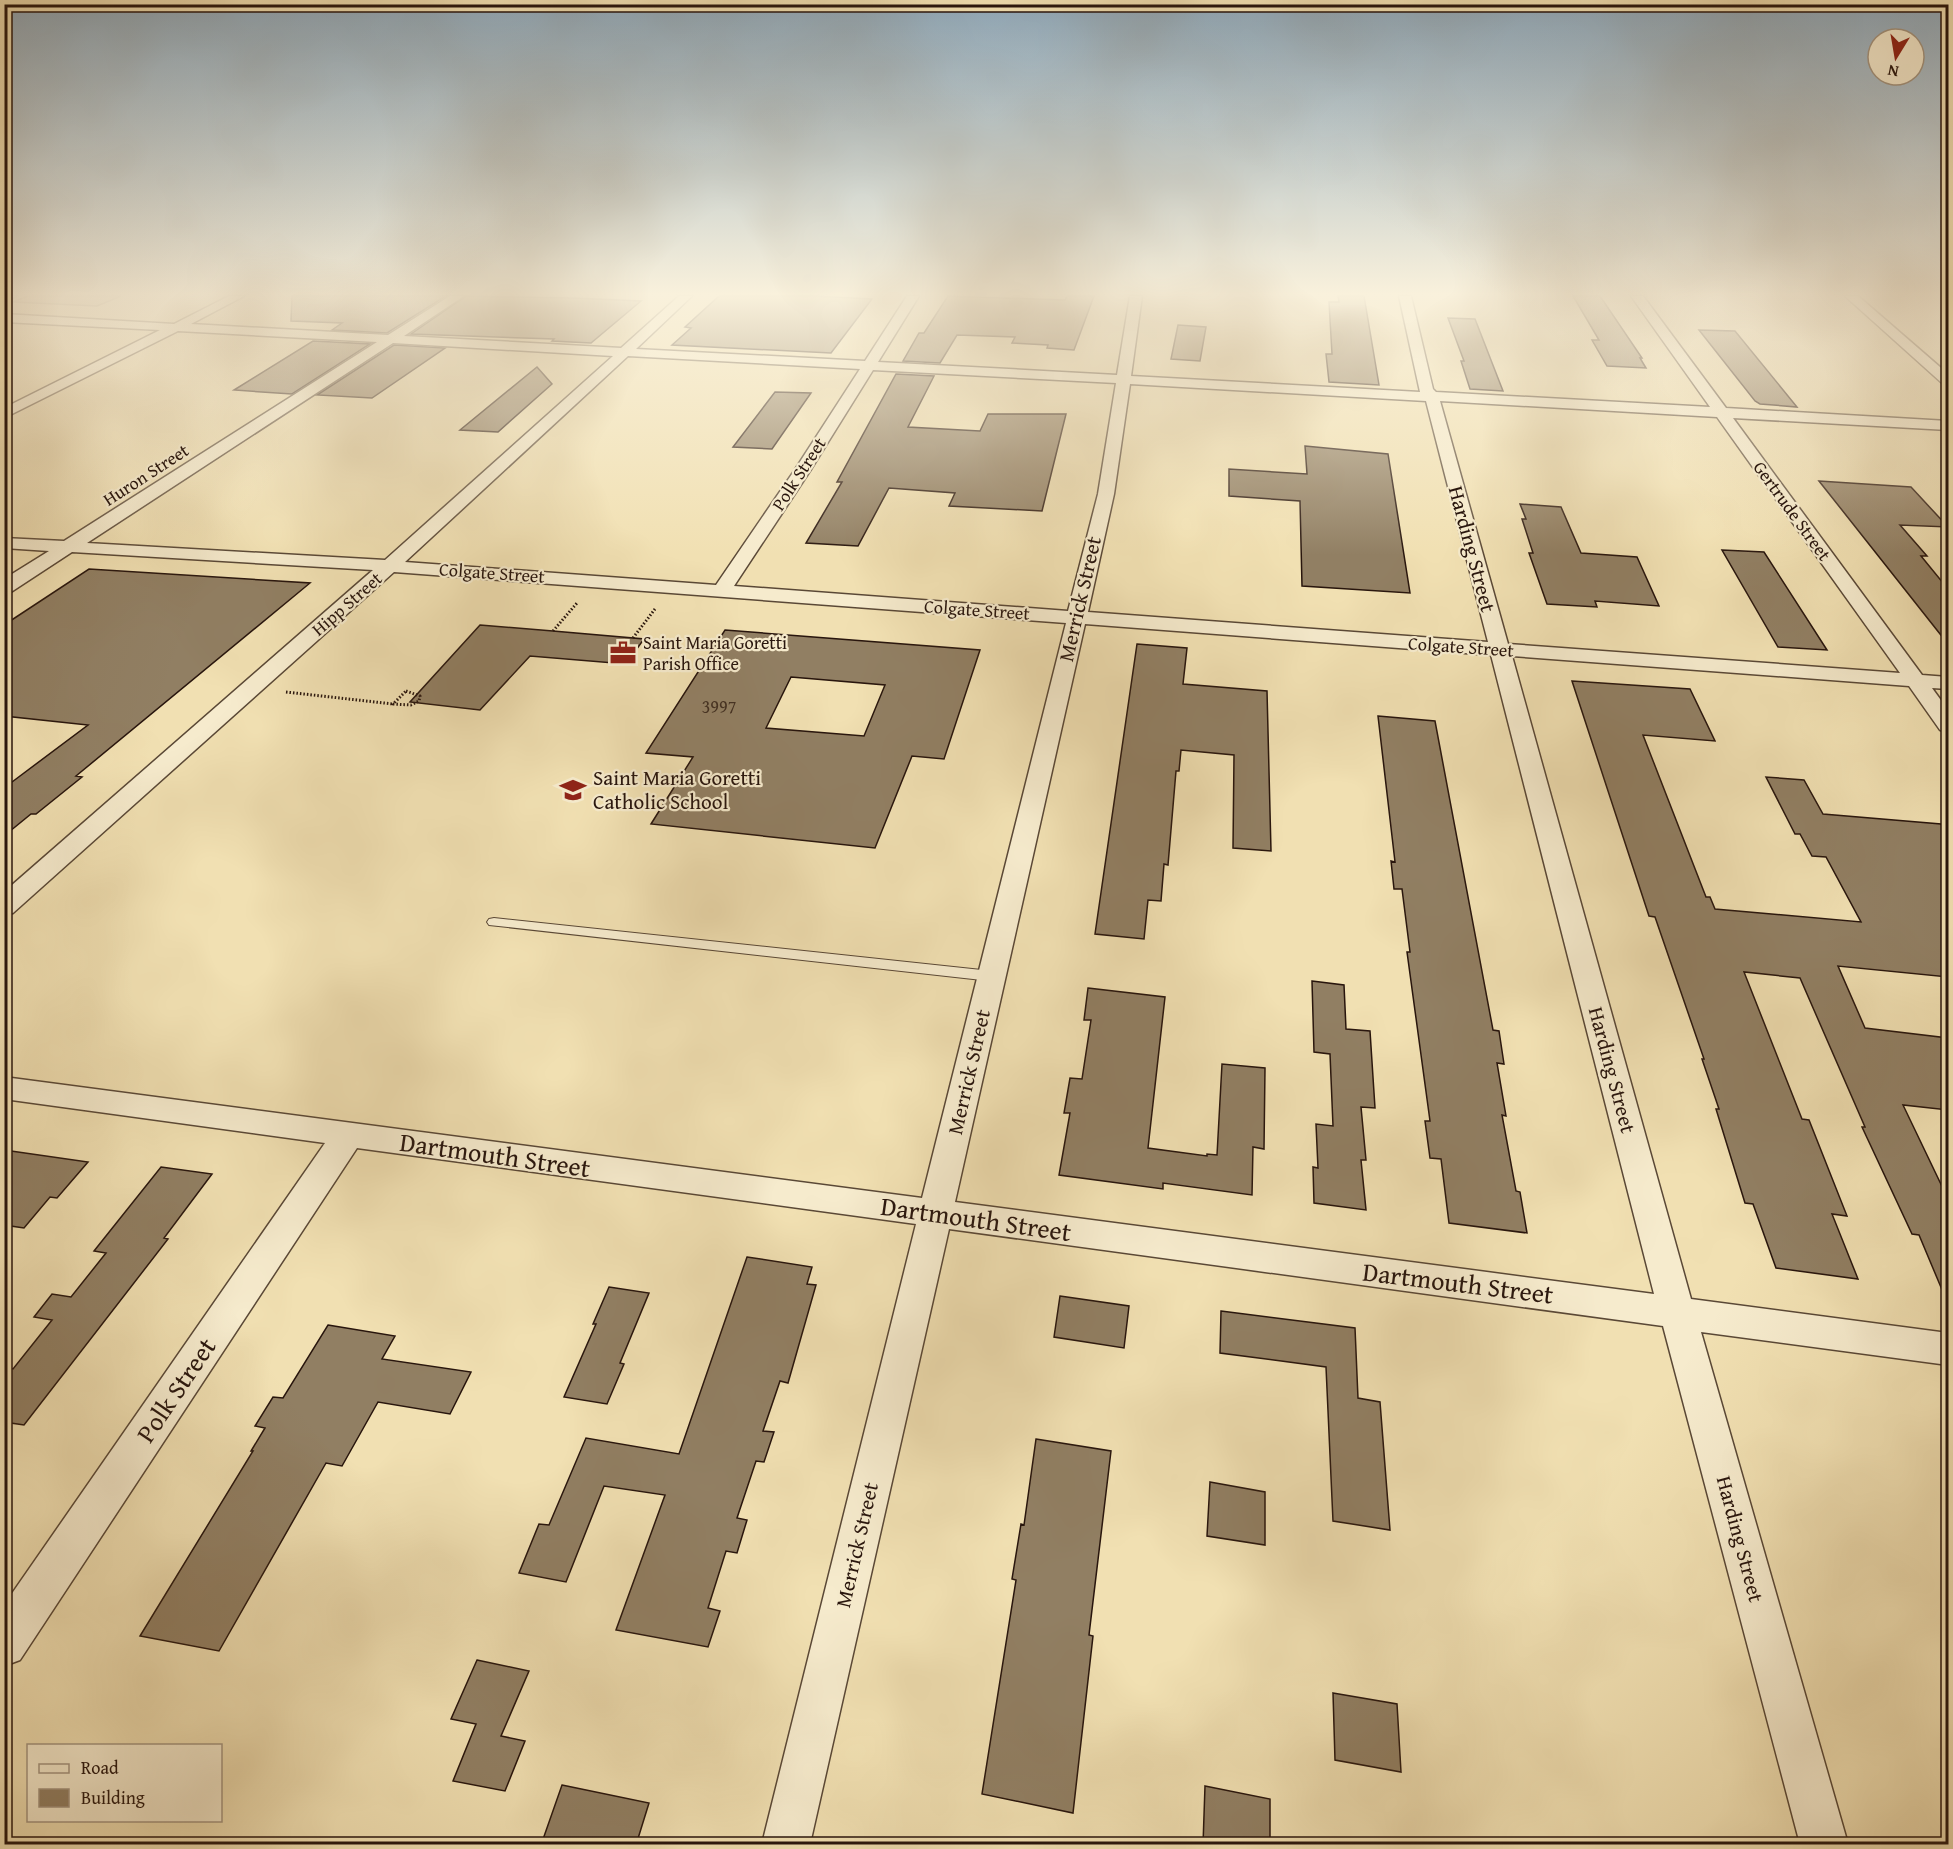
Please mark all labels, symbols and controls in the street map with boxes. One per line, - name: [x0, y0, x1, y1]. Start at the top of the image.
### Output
- north arrow: [1866, 27, 1926, 87]
- text: N: [1885, 59, 1901, 85]
- street label: Polk Street: [765, 431, 833, 516]
- street label: Huron Street: [97, 436, 195, 512]
- street label: Gertrude Street: [1747, 455, 1838, 567]
- street label: Harding Street: [1441, 482, 1504, 616]
- street label: Merrick Street: [1050, 533, 1109, 665]
- street label: Colgate Street: [438, 555, 546, 590]
- street label: Hipp Street: [305, 565, 388, 642]
- street label: Colgate Street: [923, 592, 1031, 627]
- place label: Saint Maria Goretti Parish Office: [643, 629, 787, 677]
- street label: Colgate Street: [1407, 629, 1515, 664]
- office icon: Saint Maria Goretti Parish Office: [608, 638, 638, 668]
- house number: 3997: [702, 693, 736, 720]
- place label: Saint Maria Goretti Catholic School: [593, 762, 761, 817]
- school or university icon: Saint Maria Goretti Catholic School: [558, 775, 588, 805]
- street label: Harding Street: [1581, 1003, 1644, 1137]
- street label: Merrick Street: [939, 1006, 998, 1138]
- street label: Dartmouth Street: [397, 1122, 593, 1187]
- street label: Dartmouth Street: [878, 1186, 1074, 1251]
- street label: Dartmouth Street: [1360, 1251, 1556, 1314]
- street label: Polk Street: [126, 1329, 225, 1450]
- street label: Harding Street: [1709, 1472, 1772, 1606]
- street label: Merrick Street: [827, 1479, 886, 1611]
- legend: [27, 1744, 222, 1822]
- text: Road: [81, 1754, 119, 1781]
- text: Building: [81, 1784, 145, 1811]

